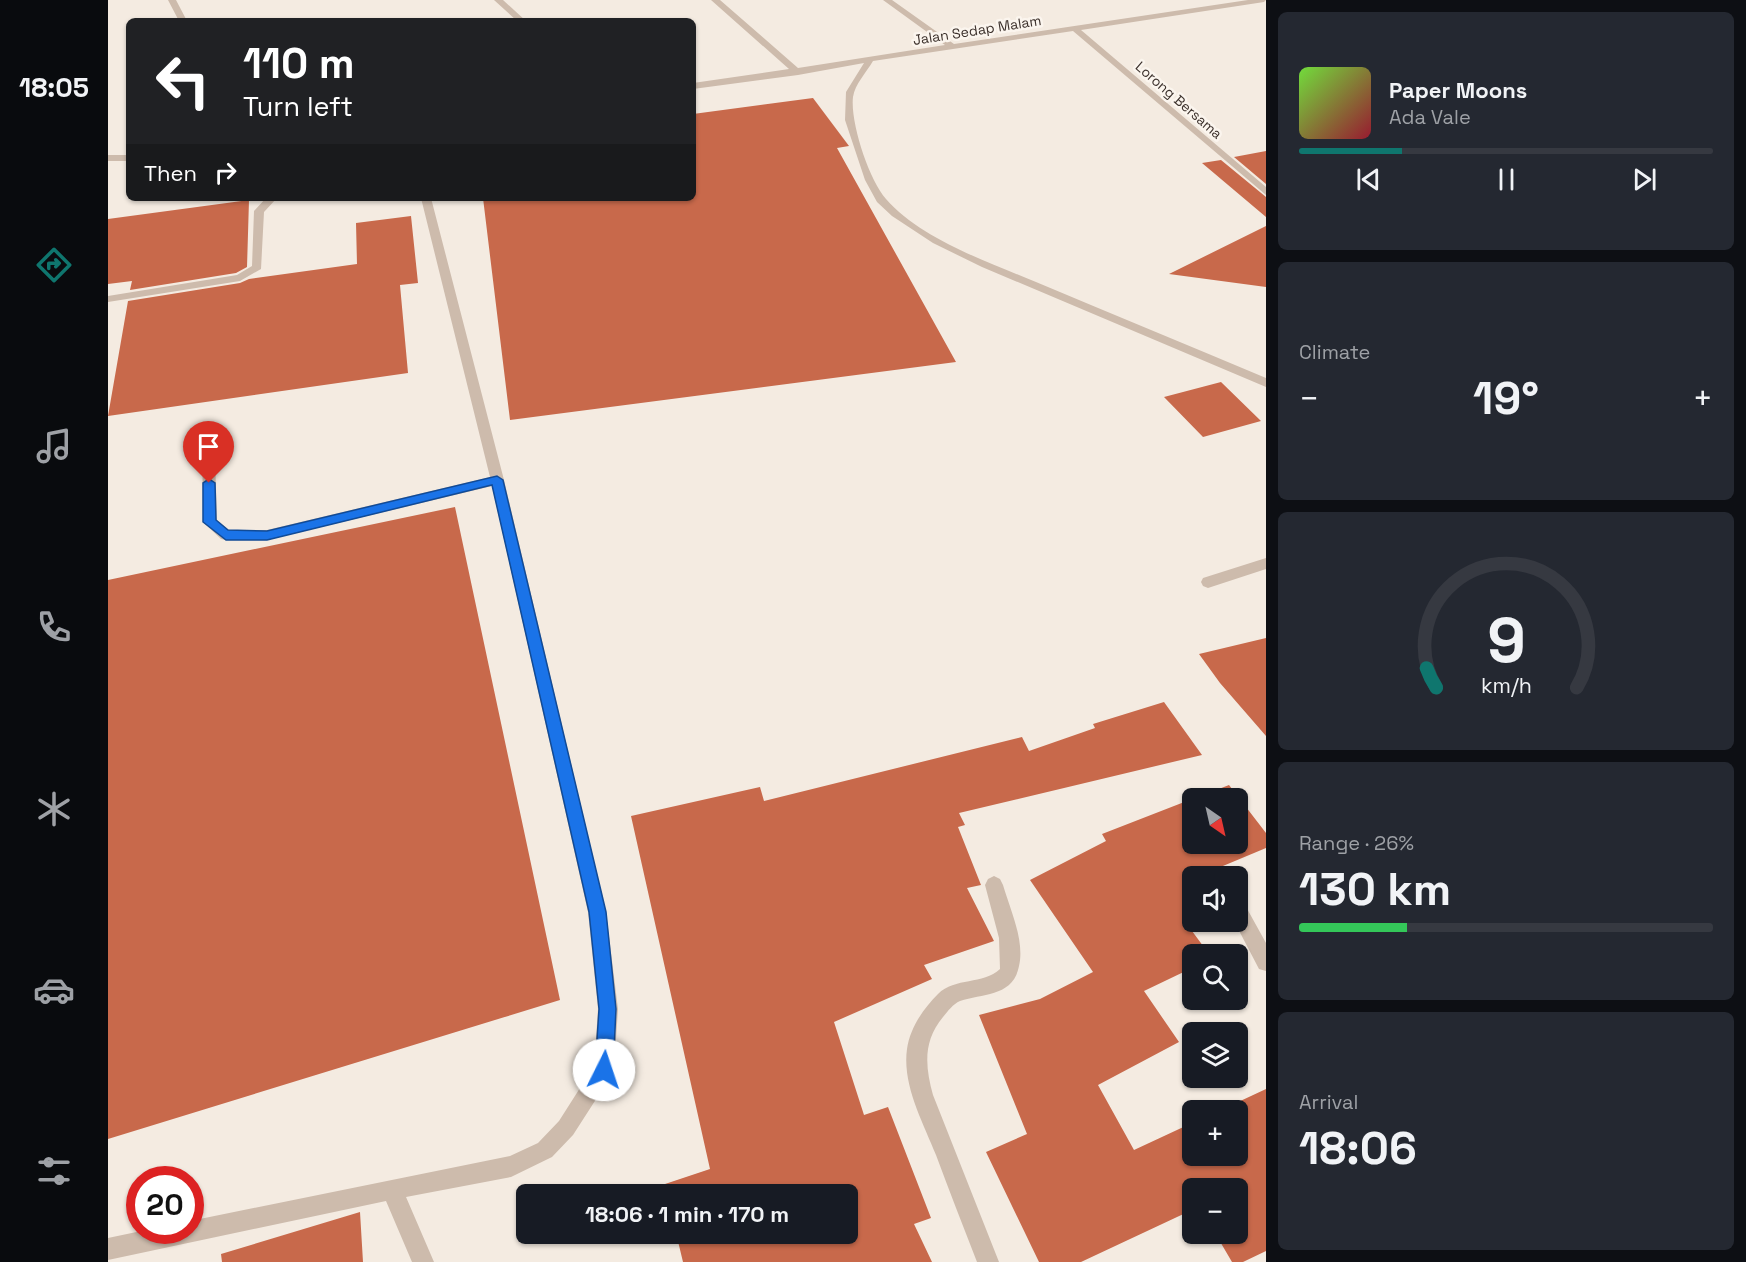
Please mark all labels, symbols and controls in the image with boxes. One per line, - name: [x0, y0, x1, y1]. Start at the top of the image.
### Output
- street label: Jalan Sedap Malam: [911, 11, 1043, 49]
- text: 110 m: [243, 37, 355, 90]
- icon: left: [144, 42, 222, 120]
- street label: Lorong Bersama: [1132, 57, 1226, 143]
- text: 18:05: [19, 70, 89, 105]
- text: Paper Moons: [1389, 76, 1527, 104]
- text: Turn left: [243, 89, 353, 124]
- text: Ada Vale: [1389, 104, 1471, 130]
- icon: right: [209, 156, 242, 189]
- text: Then: [144, 159, 197, 187]
- icon: previous: [1352, 163, 1385, 196]
- icon: pause: [1490, 163, 1523, 196]
- icon: next: [1628, 163, 1661, 196]
- icon: directions: [33, 244, 75, 286]
- text: Climate: [1299, 339, 1370, 365]
- text: 19°: [1473, 370, 1539, 427]
- text: −: [1299, 378, 1319, 420]
- text: +: [1693, 378, 1713, 420]
- pin: [183, 421, 234, 483]
- icon: music: [33, 425, 75, 467]
- icon: arrive: [192, 430, 225, 463]
- text: 9: [1487, 601, 1525, 680]
- icon: phone: [33, 606, 75, 648]
- text: km/h: [1480, 672, 1532, 699]
- icon: climate: [33, 788, 75, 830]
- north arrow: [1182, 788, 1248, 854]
- map controls: [1182, 788, 1248, 1244]
- text: Range · 26%: [1299, 830, 1414, 856]
- text: 130 km: [1299, 861, 1451, 918]
- button: sound: [1182, 866, 1248, 932]
- button: search: [1182, 944, 1248, 1010]
- icon: car: [33, 969, 75, 1011]
- button: layers: [1182, 1022, 1248, 1088]
- position arrow: [572, 1038, 636, 1102]
- text: Arrival: [1299, 1089, 1358, 1115]
- button: +: [1182, 1100, 1248, 1166]
- text: 18:06: [1299, 1120, 1417, 1177]
- icon: filters: [33, 1150, 75, 1192]
- speed limit sign: 20: [126, 1166, 204, 1244]
- button: −: [1182, 1178, 1248, 1244]
- text: 18:06 · 1 min · 170 m: [585, 1200, 789, 1228]

